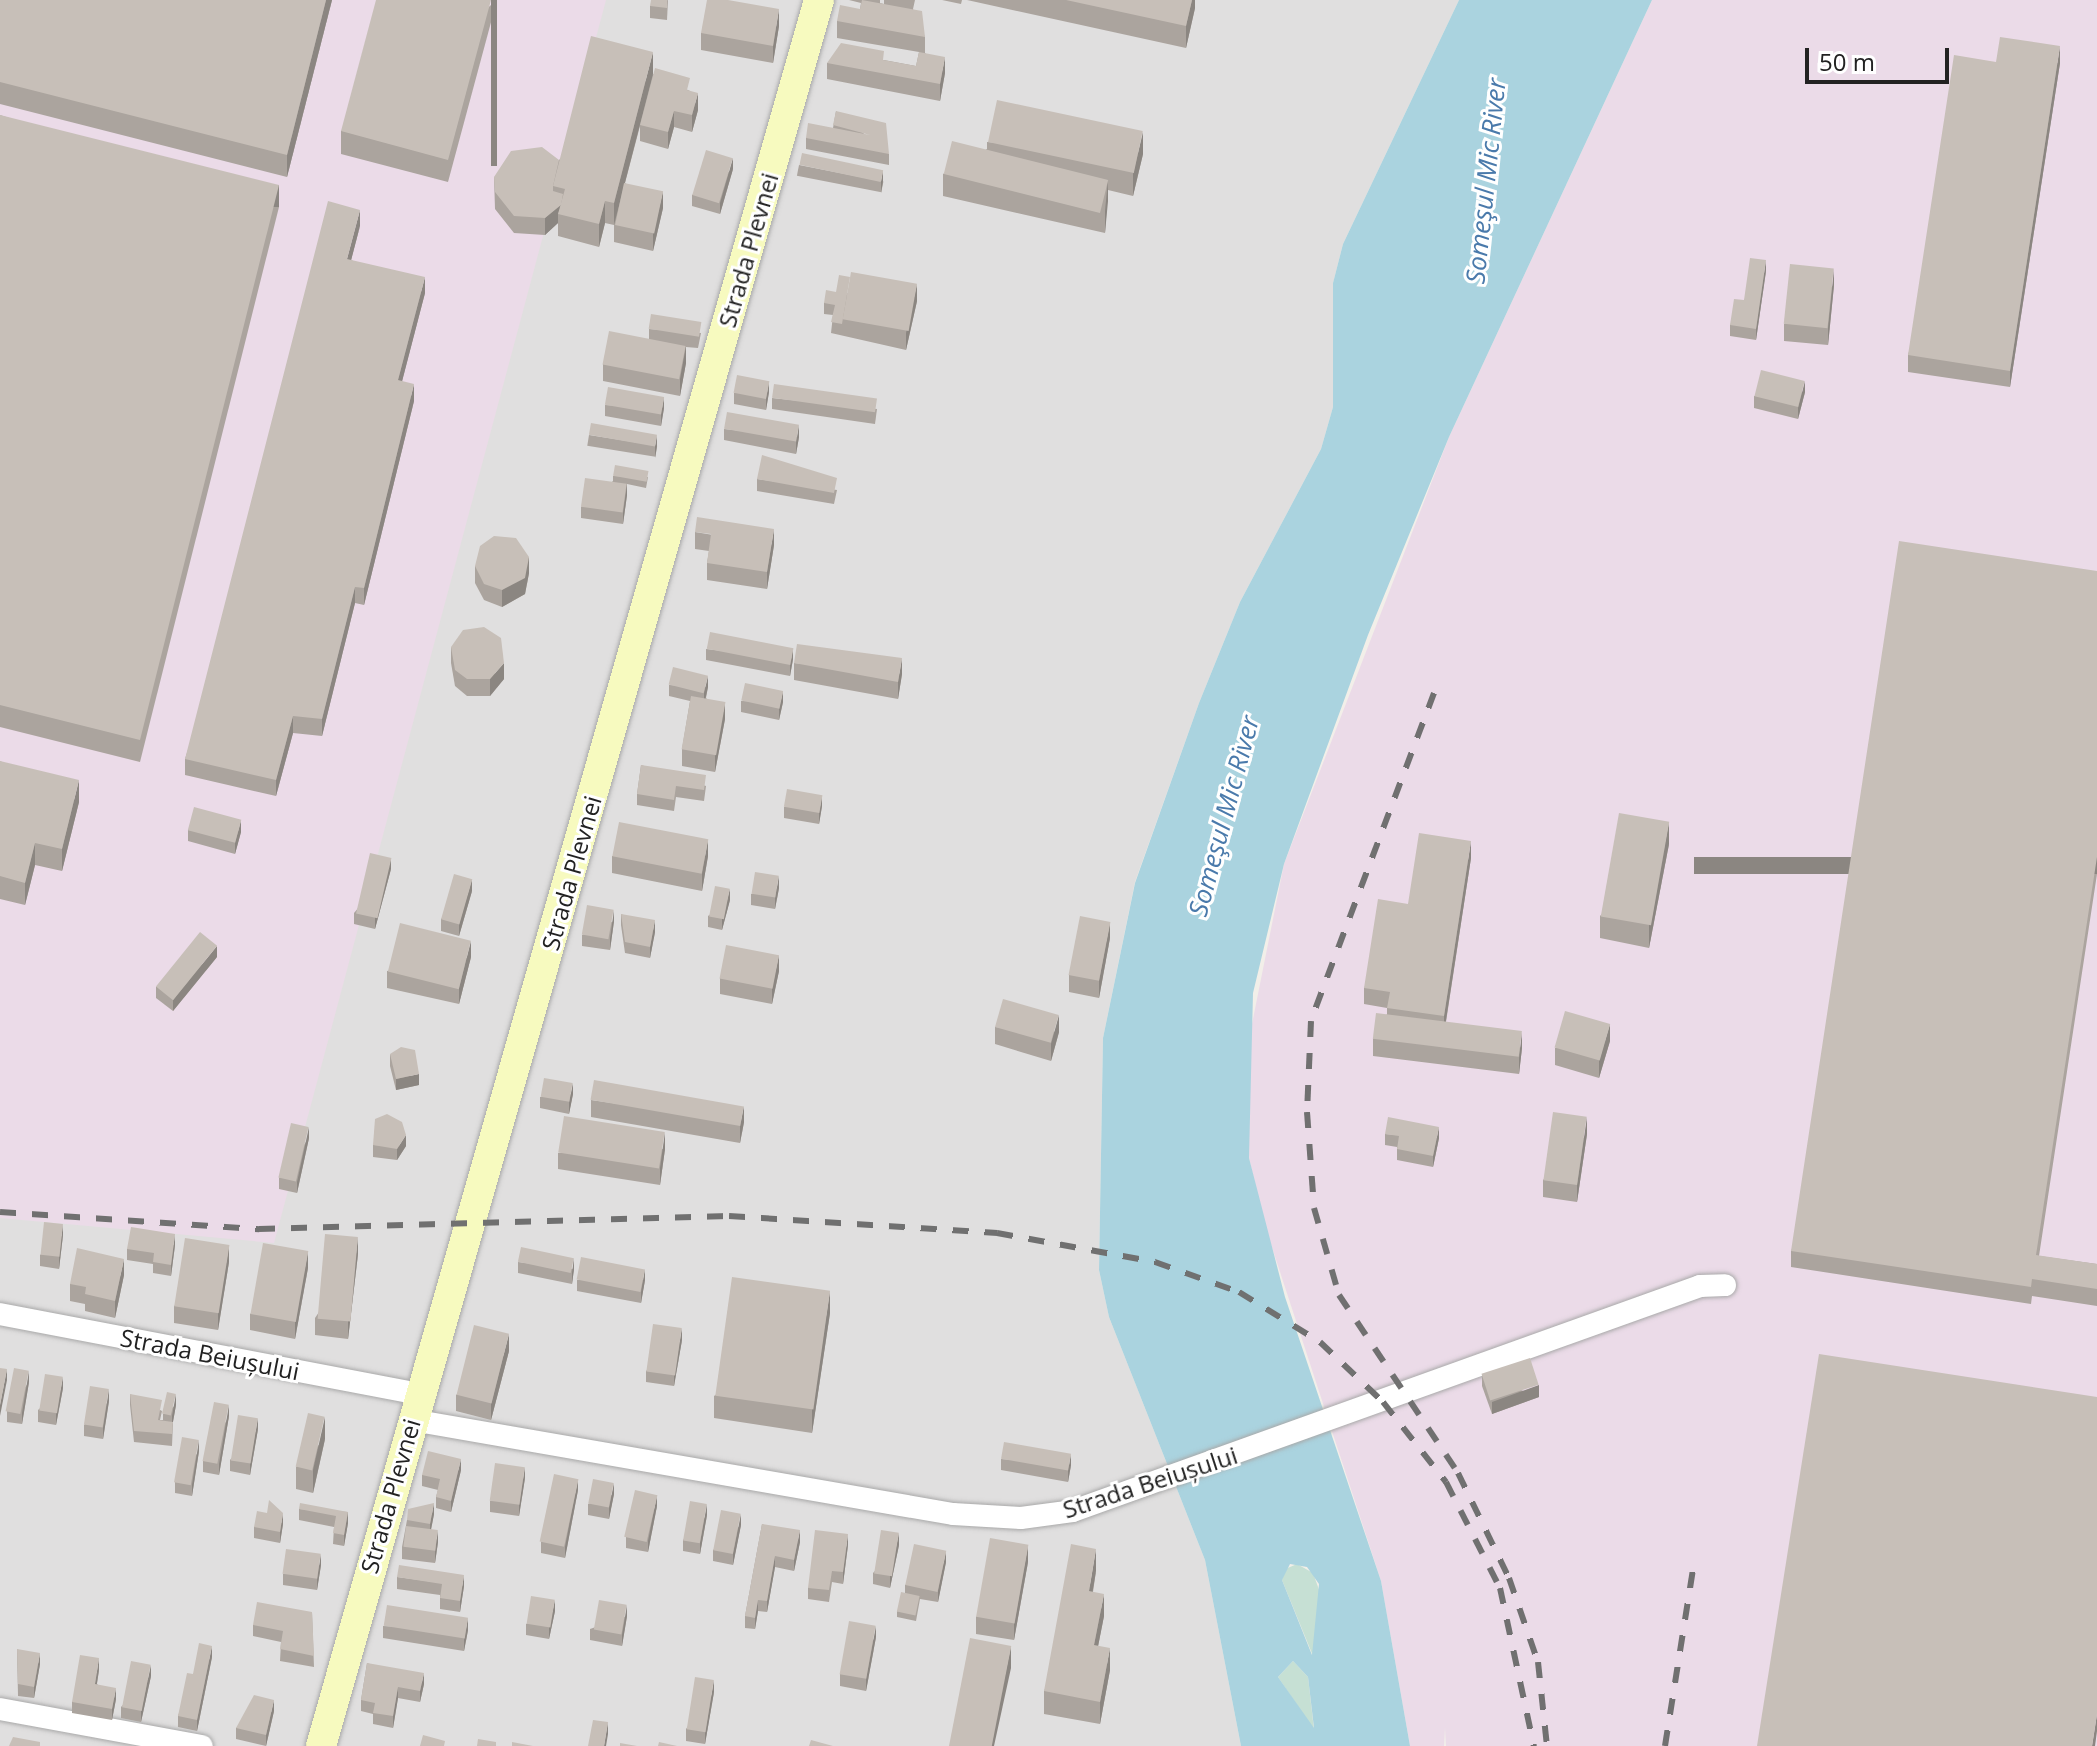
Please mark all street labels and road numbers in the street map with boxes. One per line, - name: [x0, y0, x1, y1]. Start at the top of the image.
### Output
- street label: Strada Plevnei: [712, 169, 784, 331]
- street label: Strada Plevnei: [535, 792, 607, 954]
- street label: Strada Beiușului: [118, 1323, 302, 1385]
- street label: Strada Plevnei: [354, 1415, 426, 1577]
- street label: Strada Beiușului: [1059, 1440, 1241, 1524]

